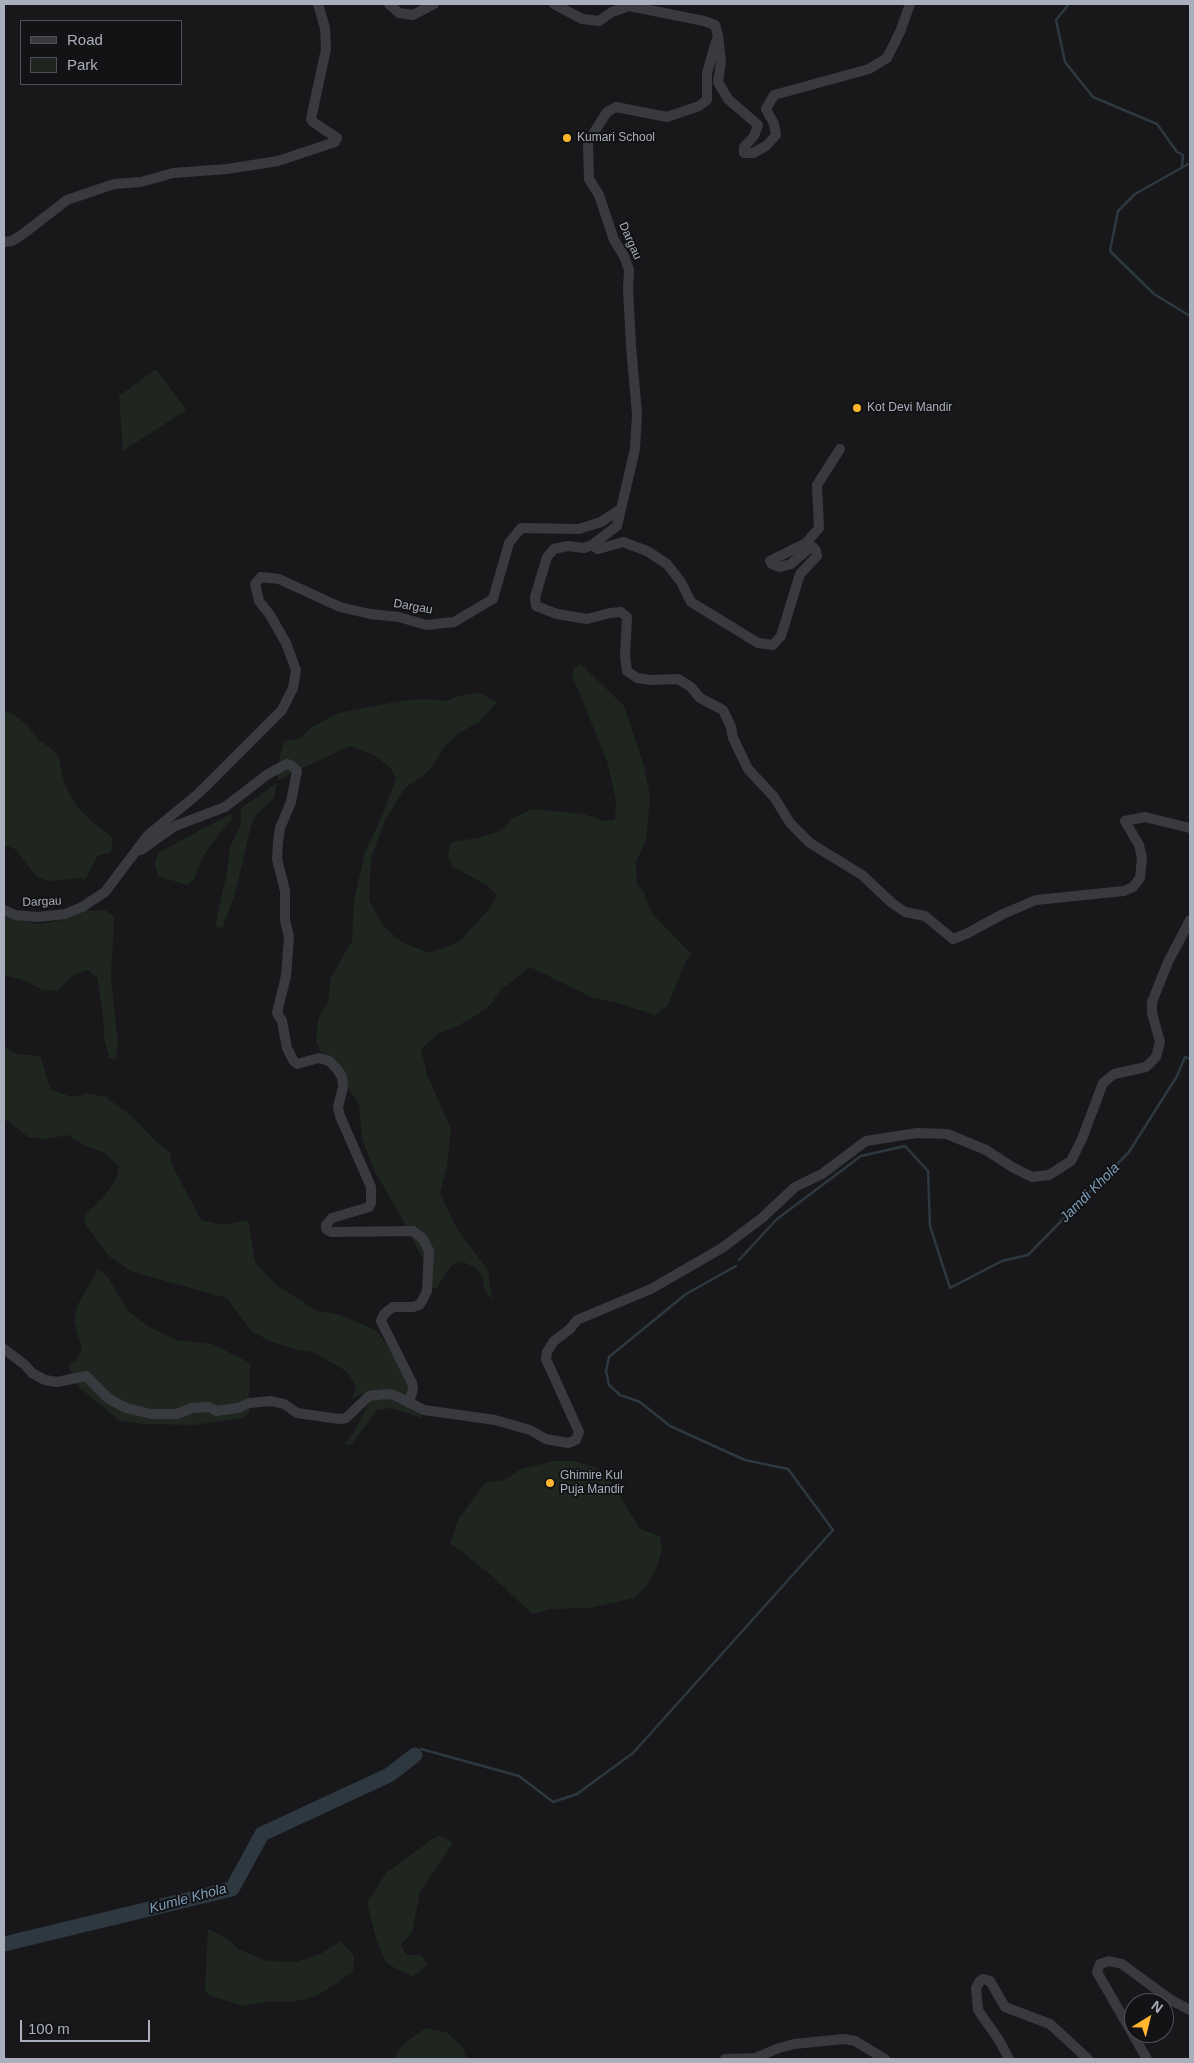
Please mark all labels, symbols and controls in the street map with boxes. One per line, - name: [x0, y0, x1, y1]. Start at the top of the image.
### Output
- legend: [20, 20, 182, 85]
- text: Road: [67, 31, 103, 48]
- text: Park: [67, 56, 98, 73]
- place label: Kumari School: [577, 131, 655, 145]
- marker: Kumari School: [561, 132, 573, 144]
- street label: Dargau: [615, 220, 645, 262]
- place label: Kot Devi Mandir: [867, 401, 952, 415]
- marker: Kot Devi Mandir: [851, 402, 863, 414]
- street label: Dargau: [392, 596, 434, 618]
- street label: Dargau: [22, 894, 62, 910]
- water label: Jamdi Khola: [1057, 1160, 1123, 1226]
- place label: Ghimire Kul Puja Mandir: [560, 1469, 624, 1497]
- marker: Ghimire Kul Puja Mandir: [544, 1477, 556, 1489]
- water label: Kumle Khola: [147, 1881, 229, 1917]
- north arrow: [1124, 1993, 1174, 2043]
- text: N: [1148, 1997, 1166, 2016]
- scale bar: [22, 2010, 152, 2042]
- text: 100 m: [28, 2020, 70, 2037]

